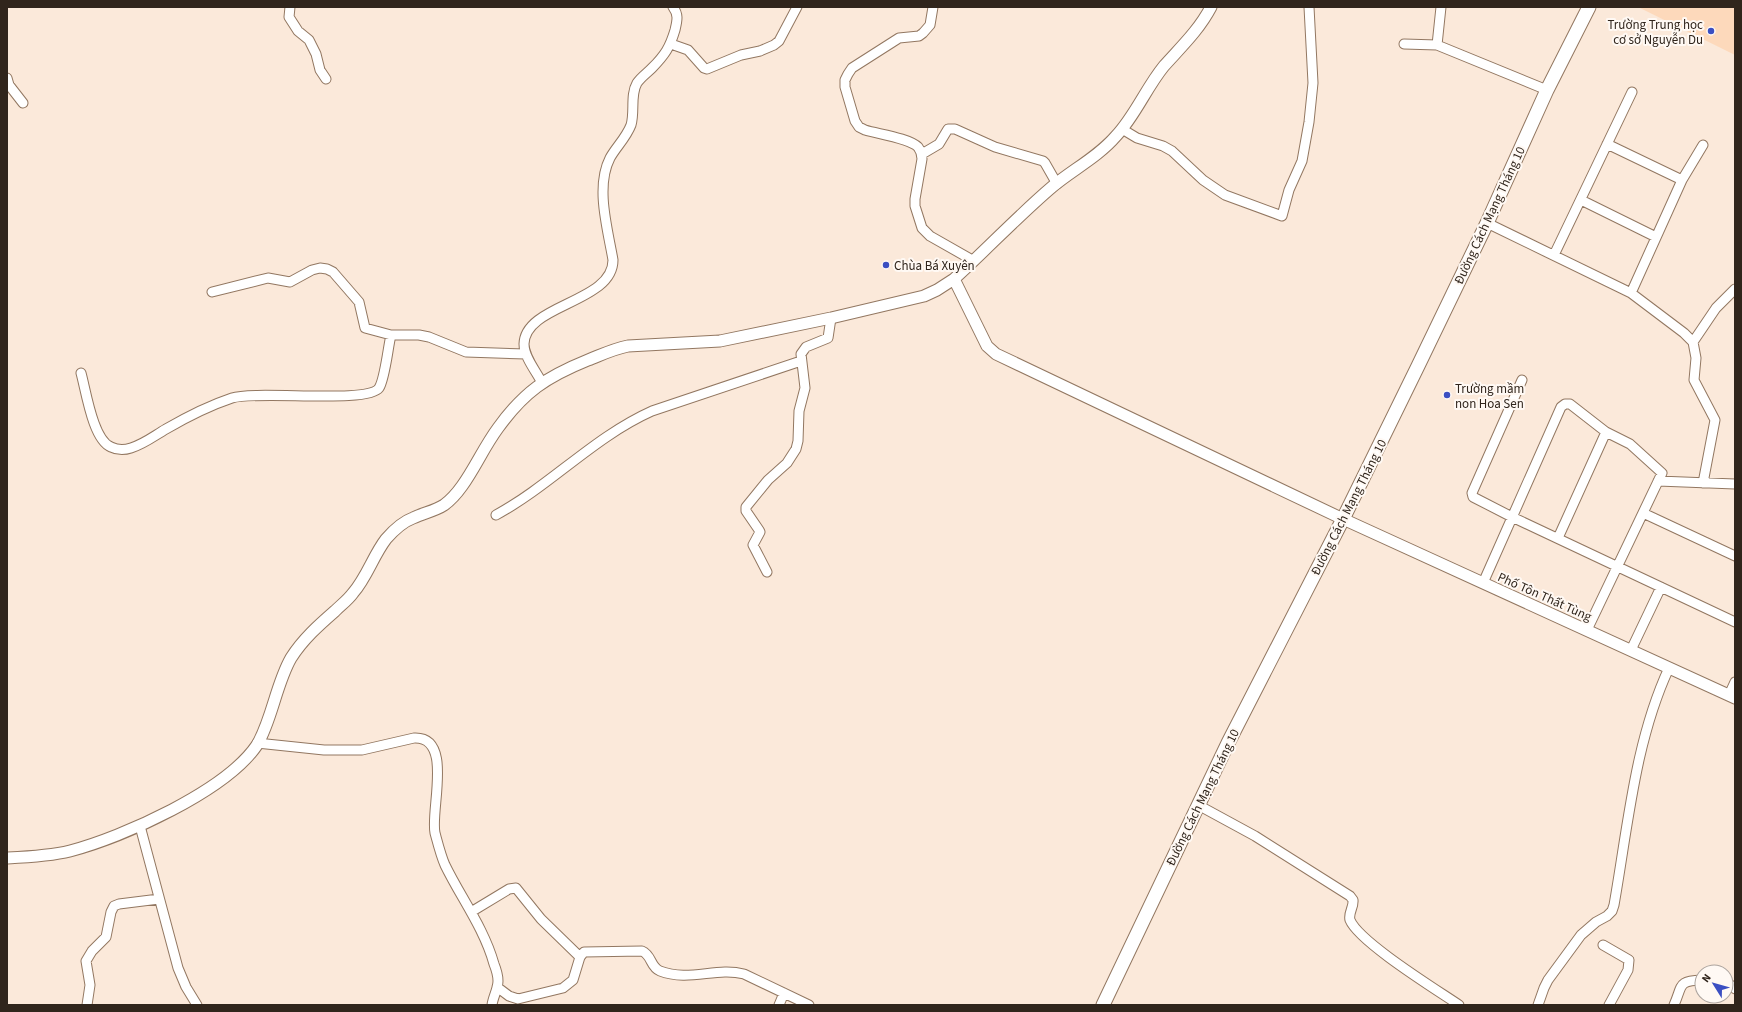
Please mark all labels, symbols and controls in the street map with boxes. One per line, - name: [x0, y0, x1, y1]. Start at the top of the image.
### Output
- place label: Trường Trung học cơ sở Nguyễn Du: [1607, 16, 1703, 49]
- marker: Trường Trung học cơ sở Nguyễn Du: [1706, 26, 1716, 36]
- street label: Đường Cách Mạng Tháng 10: [1450, 144, 1530, 287]
- place label: Chùa Bá Xuyên: [894, 257, 975, 275]
- marker: Chùa Bá Xuyên: [881, 260, 891, 270]
- place label: Trường mầm non Hoa Sen: [1455, 380, 1524, 413]
- marker: Trường mầm non Hoa Sen: [1442, 390, 1452, 400]
- street label: Đường Cách Mạng Tháng 10: [1307, 436, 1391, 578]
- street label: Phố Tôn Thất Tùng: [1495, 568, 1595, 626]
- street label: Đường Cách Mạng Tháng 10: [1162, 726, 1244, 869]
- north arrow: [1694, 964, 1734, 1004]
- text: N: [1698, 971, 1715, 986]

